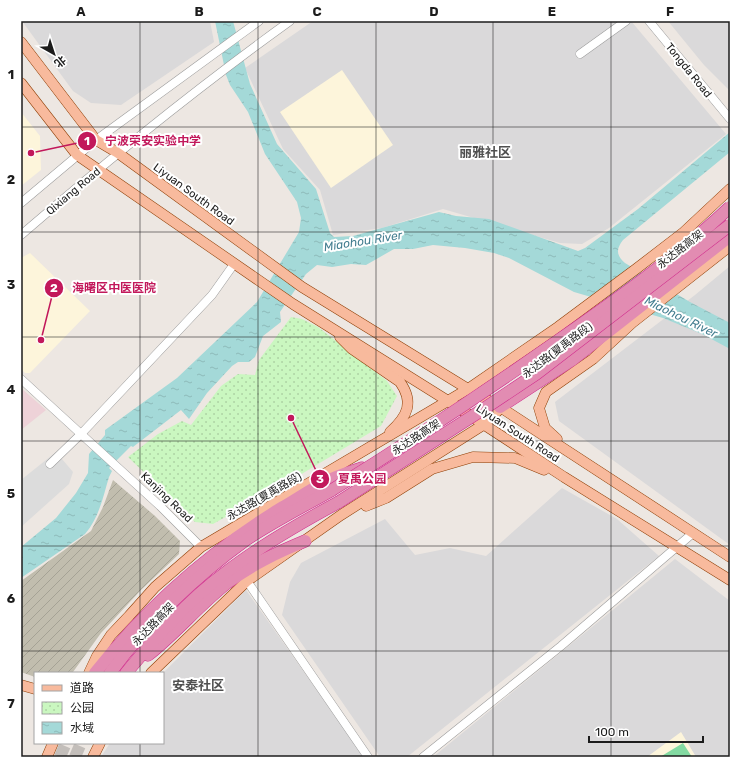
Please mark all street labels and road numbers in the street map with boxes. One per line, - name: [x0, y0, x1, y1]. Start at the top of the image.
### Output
- street label: Tongda Road: [663, 40, 715, 100]
- street label: Liyuan South Road: [151, 161, 237, 228]
- street label: Qixiang Road: [44, 165, 103, 218]
- street label: 永达路高架: [655, 227, 706, 271]
- street label: 永达路(夏禹路段): [520, 320, 595, 381]
- street label: Liyuan South Road: [474, 402, 562, 465]
- street label: 永达路高架: [390, 417, 443, 458]
- street label: Kanjing Road: [138, 470, 195, 525]
- street label: 永达路(夏禹路段): [224, 470, 304, 523]
- street label: 永达路高架: [130, 600, 177, 649]

